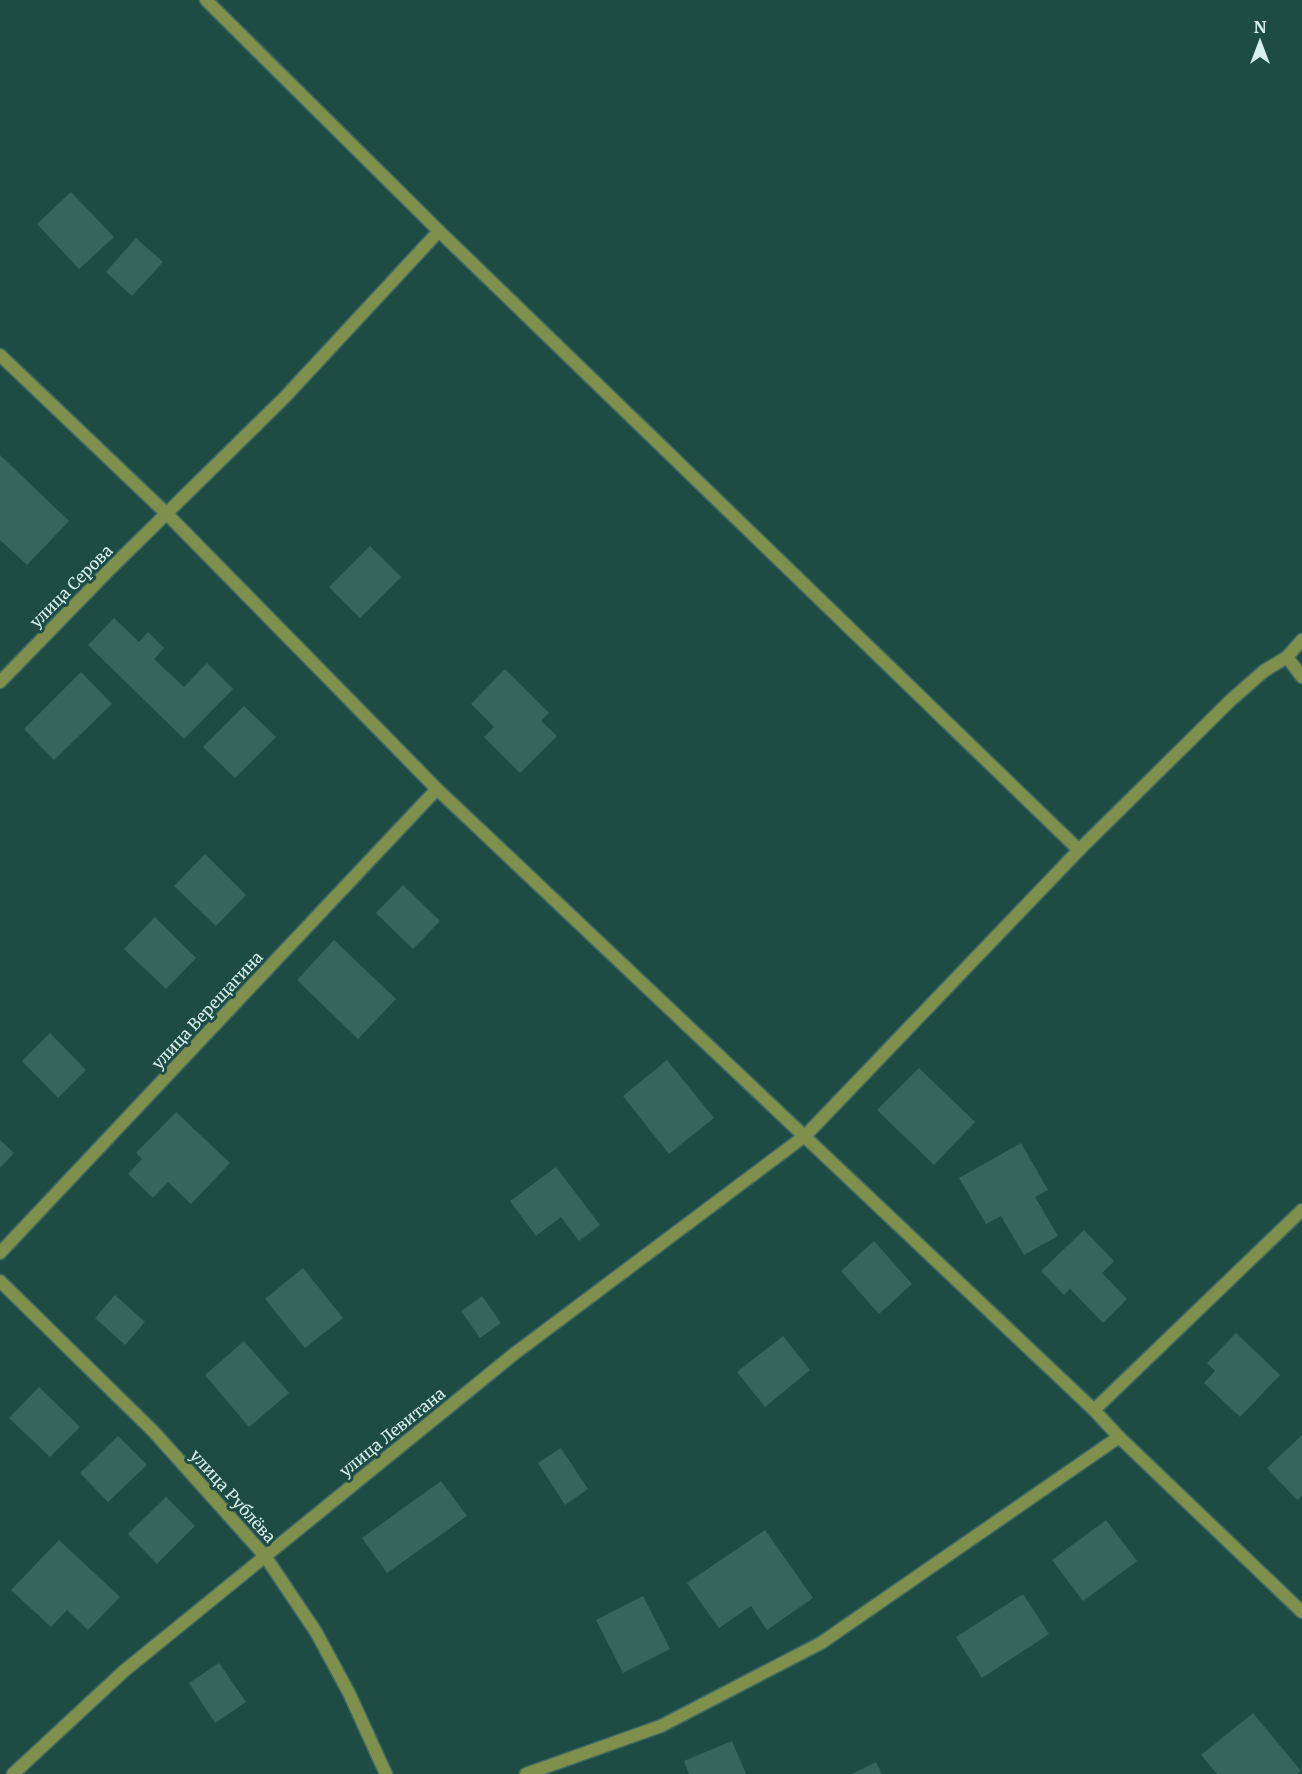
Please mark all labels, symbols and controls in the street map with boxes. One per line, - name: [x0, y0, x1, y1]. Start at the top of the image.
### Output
- north arrow: [1230, 12, 1290, 72]
- text: N: [1254, 17, 1267, 37]
- street label: улица Серова: [25, 540, 117, 632]
- street label: улица Верещагина: [147, 947, 267, 1073]
- street label: улица Левитана: [335, 1383, 449, 1481]
- street label: улица Рублёва: [186, 1445, 280, 1547]

